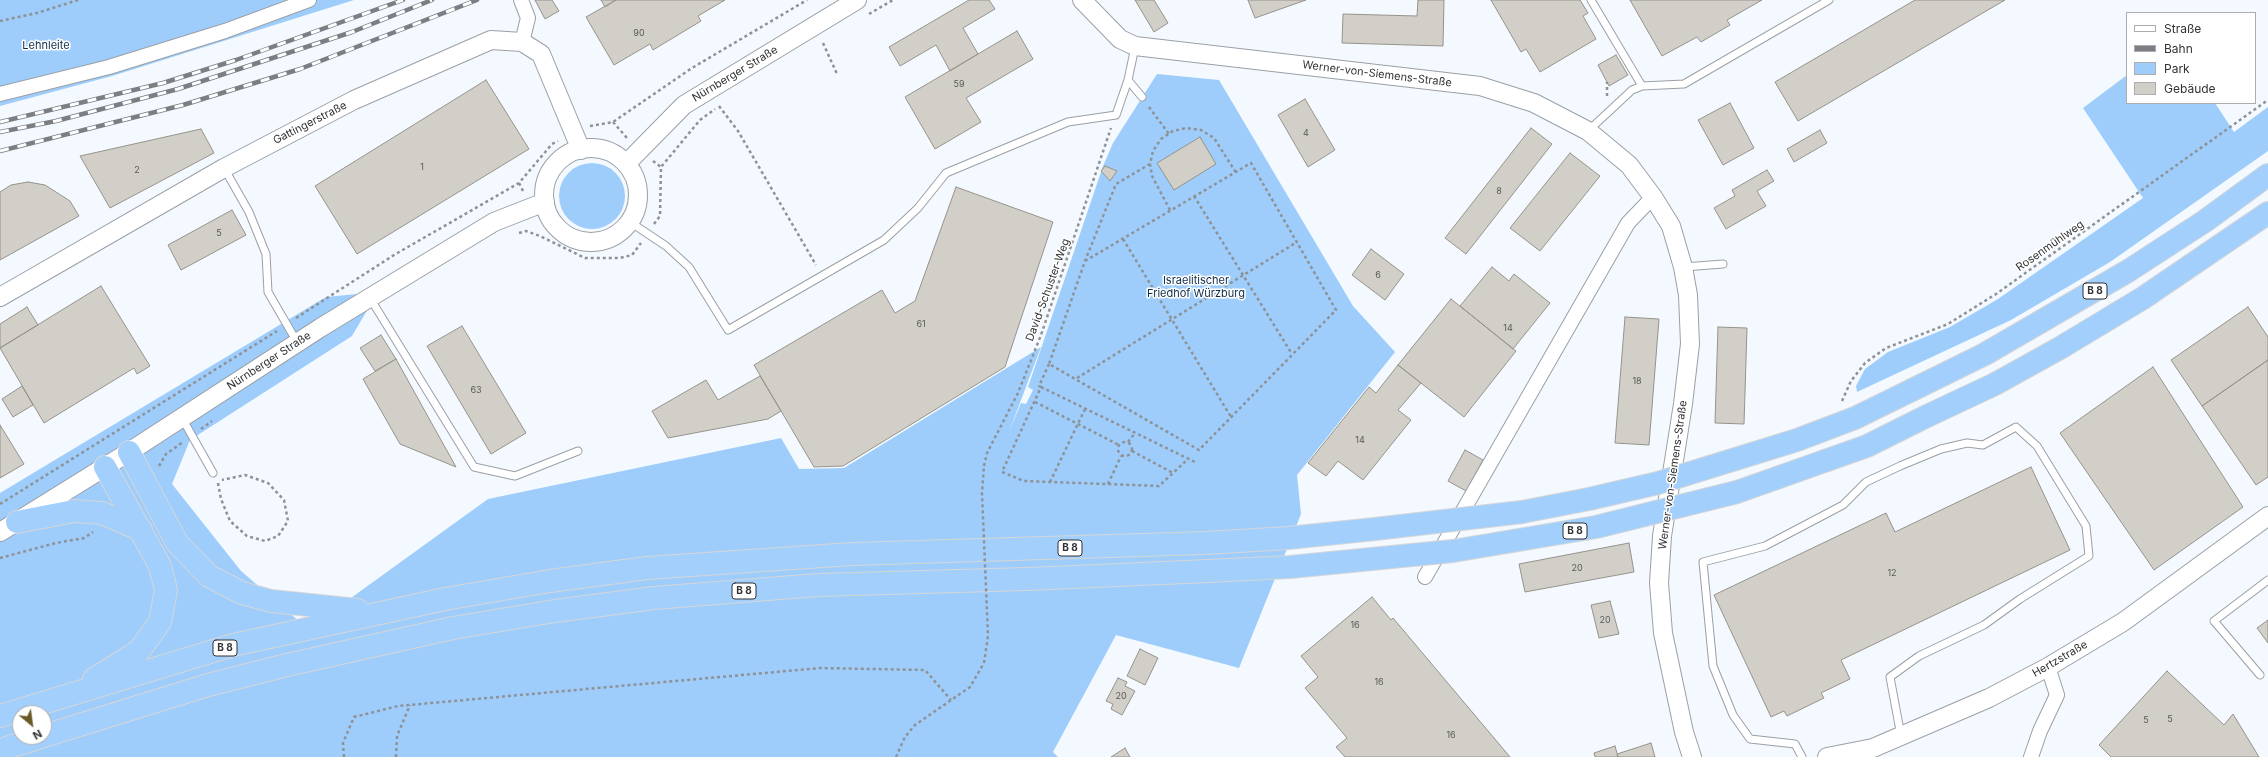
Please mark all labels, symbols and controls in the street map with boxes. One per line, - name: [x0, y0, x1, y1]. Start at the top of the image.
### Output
- legend: [2126, 12, 2256, 104]
- text: Straße: [2164, 21, 2201, 36]
- house number: 90: [633, 28, 645, 38]
- park label: Lehnleite: [22, 39, 70, 53]
- text: Bahn: [2164, 41, 2193, 56]
- street label: Nürnberger Straße: [690, 43, 780, 105]
- street label: Werner-von-Siemens-Straße: [1301, 58, 1453, 90]
- text: Park: [2164, 61, 2190, 76]
- house number: 59: [953, 79, 965, 89]
- text: Gebäude: [2164, 81, 2216, 96]
- street label: Gattingerstraße: [271, 99, 349, 147]
- house number: 4: [1303, 128, 1309, 138]
- house number: 1: [420, 162, 424, 172]
- house number: 2: [134, 165, 140, 175]
- house number: 8: [1496, 186, 1502, 196]
- street label: Rosenmühlweg: [2014, 218, 2086, 274]
- house number: 5: [216, 228, 222, 238]
- street label: David-Schuster-Weg: [1023, 237, 1073, 343]
- house number: 6: [1375, 270, 1381, 280]
- park label: Israelitischer Friedhof Würzburg: [1147, 274, 1245, 300]
- road number: B 8: [2083, 283, 2107, 299]
- house number: 61: [916, 319, 926, 329]
- house number: 14: [1503, 323, 1513, 333]
- street label: Nürnberger Straße: [225, 329, 313, 393]
- house number: 18: [1632, 376, 1642, 386]
- house number: 63: [470, 385, 482, 395]
- street label: Werner-von-Siemens-Straße: [1656, 400, 1690, 550]
- house number: 14: [1355, 435, 1365, 445]
- road number: B 8: [1563, 523, 1587, 539]
- road number: B 8: [1058, 540, 1082, 556]
- house number: 20: [1571, 563, 1583, 573]
- house number: 12: [1887, 568, 1897, 578]
- road number: B 8: [732, 583, 756, 599]
- house number: 20: [1599, 615, 1611, 625]
- house number: 16: [1350, 620, 1360, 630]
- street label: Hertzstraße: [2030, 638, 2090, 680]
- road number: B 8: [213, 640, 237, 656]
- house number: 16: [1374, 677, 1384, 687]
- house number: 20: [1115, 691, 1127, 701]
- north arrow: [12, 705, 52, 745]
- house number: 5: [2167, 714, 2173, 724]
- house number: 5: [2143, 715, 2149, 725]
- text: N: [30, 726, 44, 743]
- house number: 16: [1446, 730, 1456, 740]

